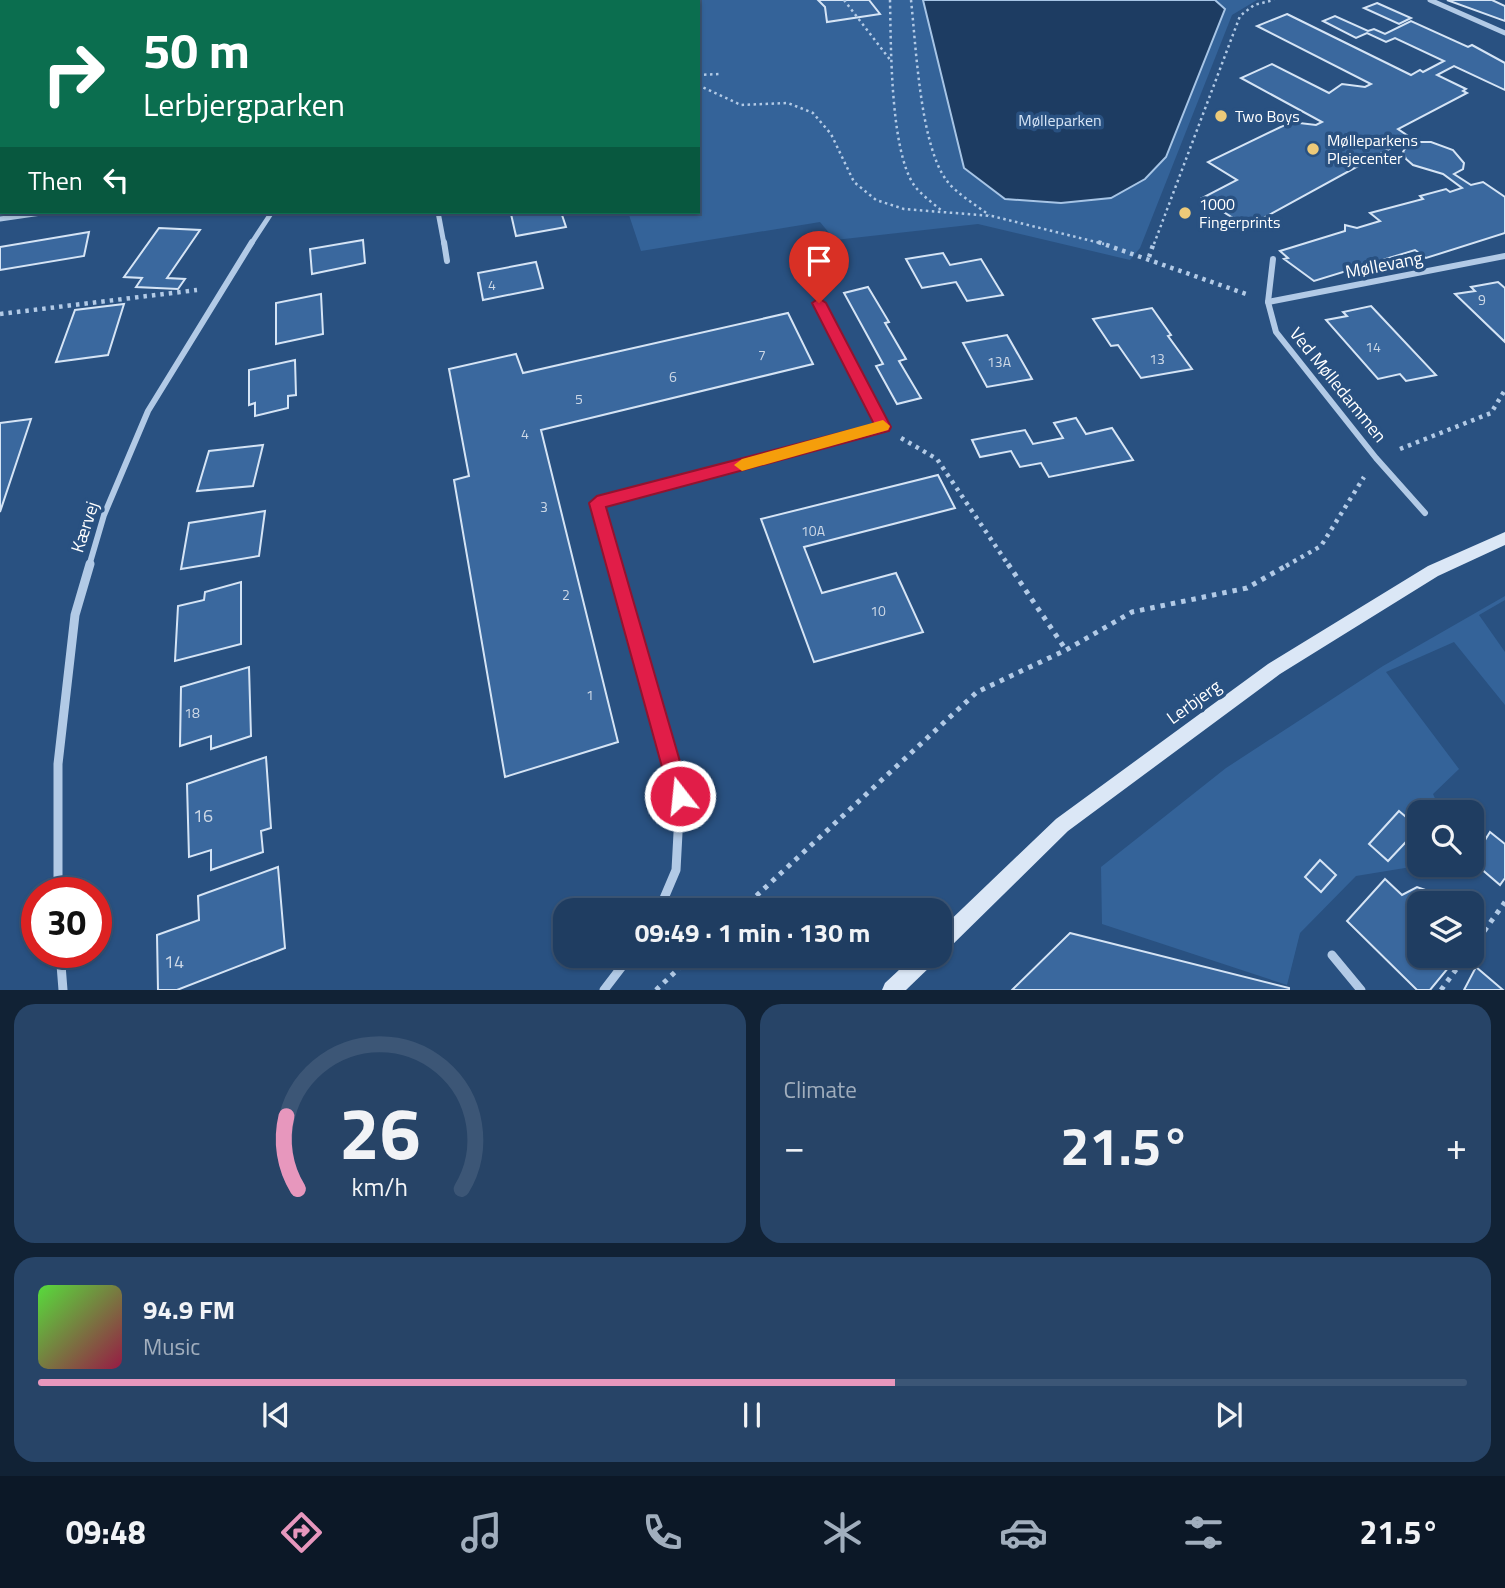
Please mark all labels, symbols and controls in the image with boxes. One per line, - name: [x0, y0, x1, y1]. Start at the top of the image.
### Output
- text: 50 m: [143, 12, 250, 87]
- icon: right: [28, 28, 119, 119]
- text: Lerbjergparken: [143, 80, 345, 128]
- place label: Two Boys: [1235, 104, 1300, 128]
- park label: Mølleparken: [1018, 108, 1102, 132]
- marker: Two Boys: [1213, 108, 1229, 124]
- place label: Mølleparkens Plejecenter: [1327, 128, 1418, 170]
- marker: Mølleparkens Plejecenter: [1305, 141, 1321, 157]
- text: Then: [28, 161, 83, 200]
- icon: left: [97, 161, 135, 199]
- place label: 1000 Fingerprints: [1199, 192, 1280, 234]
- marker: 1000 Fingerprints: [1177, 205, 1193, 221]
- pin: [789, 231, 849, 303]
- icon: arrive: [800, 242, 838, 280]
- street label: Møllevang: [1343, 244, 1425, 285]
- house number: 4: [488, 274, 496, 295]
- house number: 9: [1478, 289, 1486, 310]
- street label: Ved Mølledammen: [1283, 321, 1394, 448]
- house number: 14: [1365, 336, 1381, 357]
- house number: 7: [758, 344, 766, 365]
- house number: 13: [1149, 348, 1165, 369]
- house number: 13A: [987, 351, 1012, 372]
- house number: 6: [669, 366, 677, 387]
- house number: 5: [575, 388, 583, 409]
- house number: 4: [521, 423, 529, 444]
- house number: 3: [540, 496, 548, 517]
- street label: Kærvej: [64, 498, 105, 556]
- house number: 10A: [801, 520, 826, 541]
- house number: 2: [562, 584, 570, 605]
- house number: 10: [870, 600, 886, 621]
- street label: Lerbjerg: [1161, 673, 1227, 731]
- house number: 1: [586, 684, 594, 705]
- house number: 18: [184, 702, 200, 723]
- position arrow: [643, 759, 717, 833]
- map controls: [1407, 800, 1484, 968]
- button: search: [1407, 800, 1484, 877]
- house number: 16: [193, 802, 213, 829]
- speed limit sign: 30: [21, 877, 112, 968]
- button: layers: [1407, 891, 1484, 968]
- text: 09:49 · 1 min · 130 m: [635, 913, 870, 952]
- house number: 14: [164, 948, 184, 975]
- text: Climate: [784, 1072, 857, 1107]
- text: 26: [339, 1078, 421, 1188]
- text: 21.5°: [1060, 1106, 1190, 1185]
- text: −: [784, 1117, 805, 1175]
- text: +: [1446, 1117, 1467, 1175]
- text: km/h: [351, 1168, 408, 1206]
- text: 94.9 FM: [143, 1290, 235, 1329]
- text: Music: [143, 1329, 200, 1364]
- icon: previous: [257, 1396, 295, 1434]
- icon: pause: [733, 1396, 771, 1434]
- icon: next: [1210, 1396, 1248, 1434]
- text: 09:48: [66, 1508, 146, 1556]
- icon: directions: [277, 1508, 326, 1557]
- icon: music: [457, 1508, 506, 1557]
- icon: phone: [638, 1508, 687, 1557]
- icon: climate: [818, 1508, 867, 1557]
- icon: car: [999, 1508, 1048, 1557]
- icon: filters: [1179, 1508, 1228, 1557]
- text: 21.5°: [1359, 1508, 1439, 1556]

